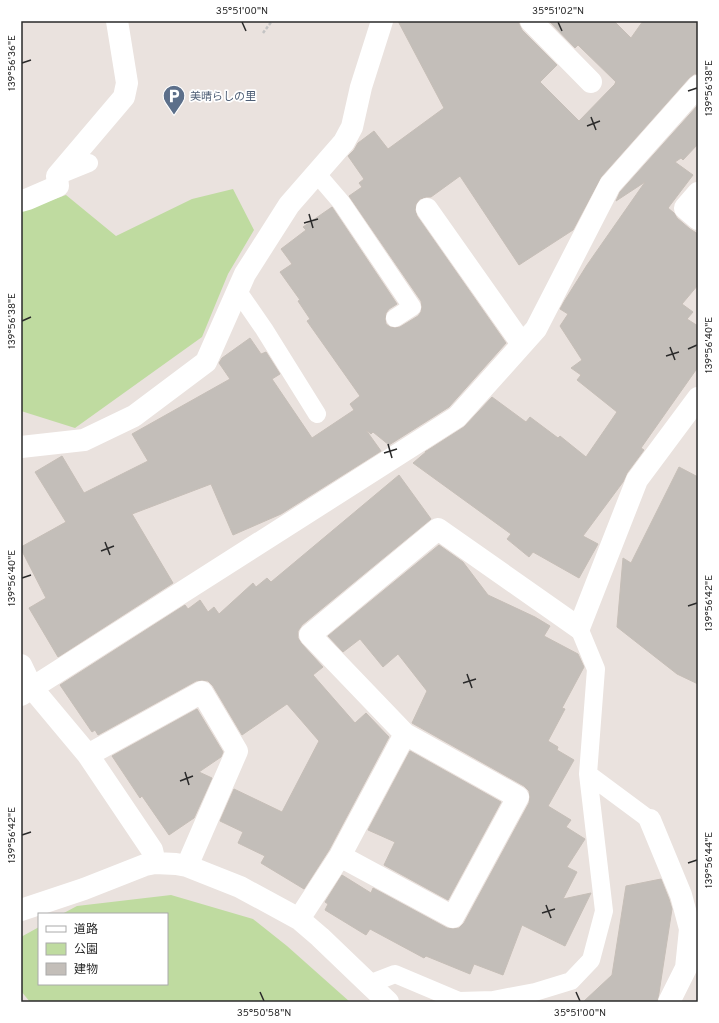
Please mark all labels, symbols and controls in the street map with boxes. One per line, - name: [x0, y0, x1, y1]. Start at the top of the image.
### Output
- text: 35°51'00"N: [216, 5, 268, 18]
- text: 35°51'02"N: [532, 5, 584, 18]
- text: 139°56'36"E: [6, 35, 19, 91]
- text: 139°56'38"E: [703, 60, 716, 116]
- parking icon: 美晴らしの里: [161, 83, 187, 116]
- place label: 美晴らしの里: [190, 90, 256, 104]
- text: 139°56'38"E: [6, 293, 19, 349]
- text: 139°56'40"E: [703, 317, 716, 373]
- text: 139°56'40"E: [6, 550, 19, 606]
- text: 139°56'42"E: [703, 575, 716, 631]
- text: 139°56'42"E: [6, 807, 19, 863]
- text: 139°56'44"E: [703, 832, 716, 888]
- legend: [38, 913, 168, 985]
- text: 道路: [74, 922, 98, 938]
- text: 公園: [74, 942, 98, 958]
- text: 建物: [74, 962, 98, 978]
- text: 35°50'58"N: [237, 1007, 291, 1020]
- text: 35°51'00"N: [554, 1007, 606, 1020]

